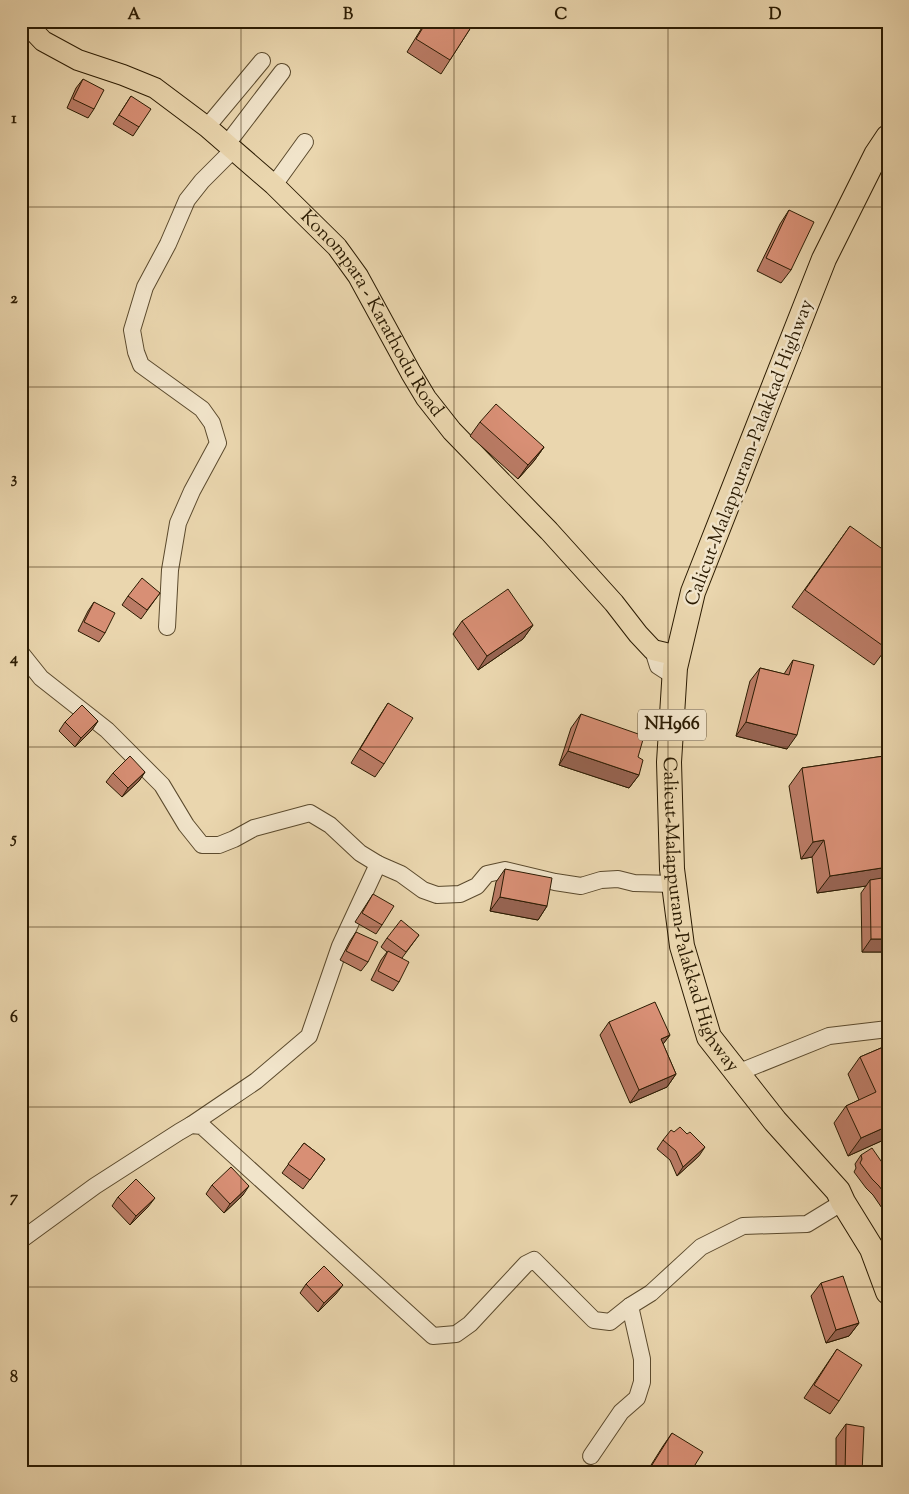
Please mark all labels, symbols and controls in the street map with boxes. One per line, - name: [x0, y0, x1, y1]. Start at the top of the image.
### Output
- text: A: [128, 4, 141, 27]
- text: B: [343, 4, 353, 27]
- text: C: [555, 4, 568, 27]
- text: D: [769, 4, 782, 27]
- text: 1: [11, 108, 17, 131]
- street label: Konompara - Karathodu Road: [294, 204, 450, 423]
- text: 2: [10, 288, 18, 311]
- street label: Calicut-Malappuram-Palakkad Highway: [679, 295, 821, 610]
- text: 3: [11, 468, 18, 491]
- text: 4: [9, 648, 18, 671]
- road number: NH966: [638, 710, 706, 740]
- street label: Calicut-Malappuram-Palakkad Highway: [655, 756, 746, 1079]
- text: 5: [9, 828, 17, 851]
- text: 6: [10, 1007, 18, 1030]
- text: 7: [10, 1187, 19, 1210]
- text: 8: [10, 1367, 18, 1390]

